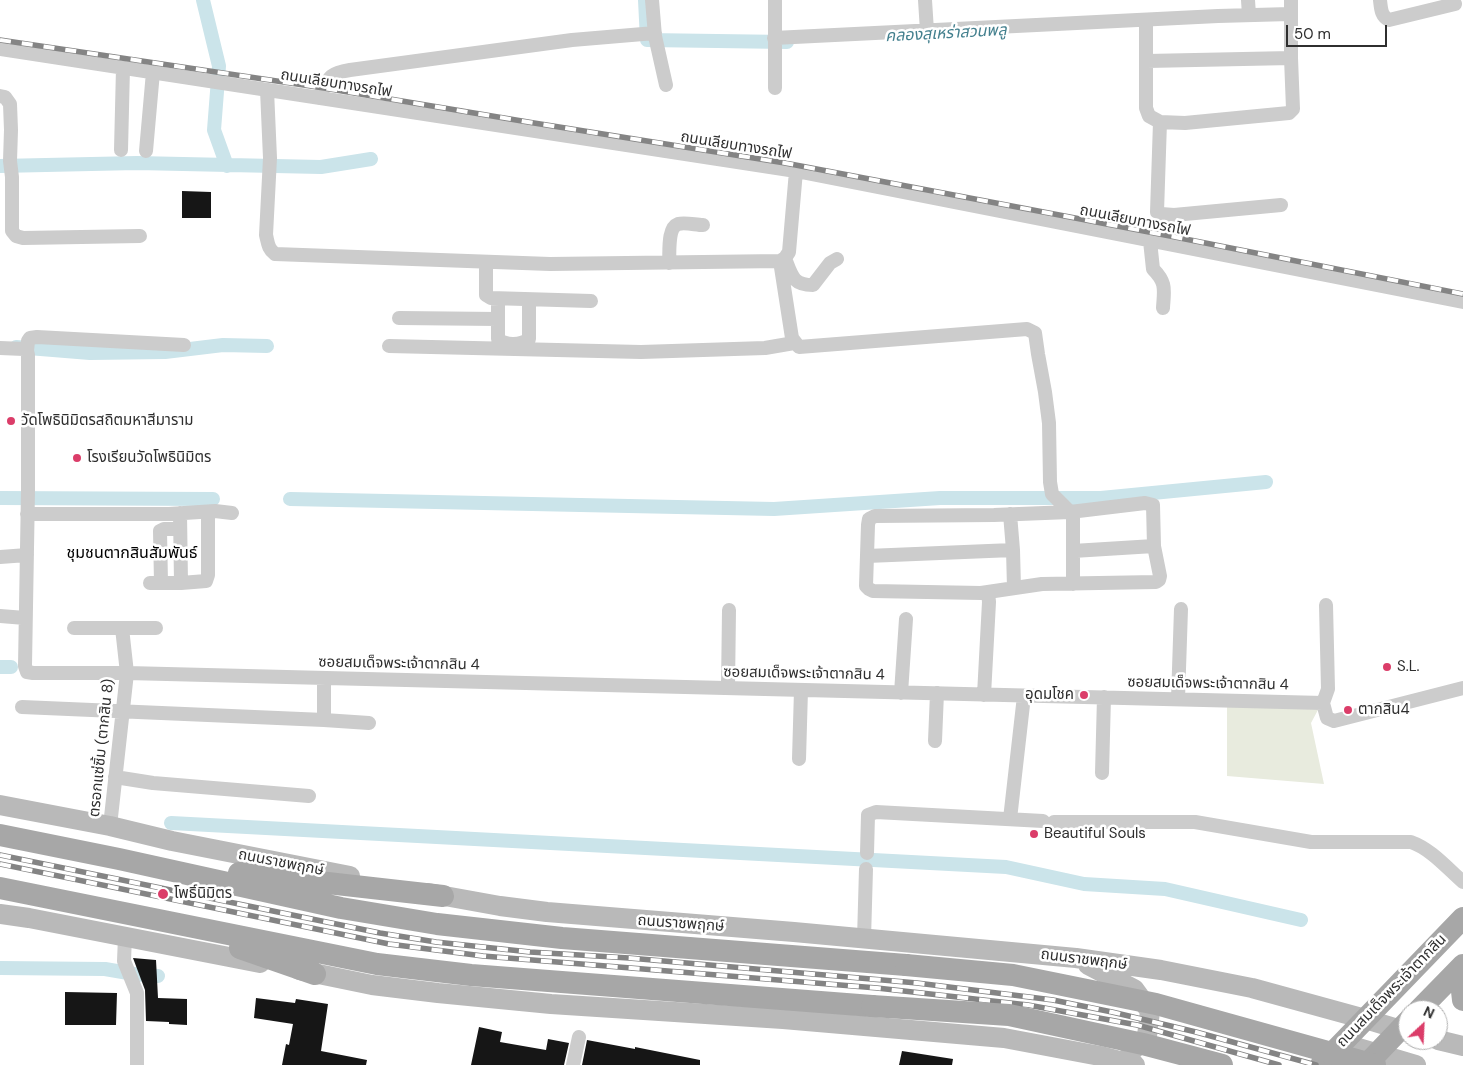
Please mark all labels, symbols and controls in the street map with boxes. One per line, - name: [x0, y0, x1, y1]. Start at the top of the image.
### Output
- scale bar: [1288, 15, 1389, 47]
- water label: คลองสุเหร่าสวนพลู: [885, 21, 1007, 47]
- text: 50 m: [1294, 24, 1331, 44]
- street label: ถนนเลียบทางรถไฟ: [279, 66, 393, 102]
- street label: ถนนเลียบทางรถไฟ: [679, 128, 793, 164]
- street label: ถนนเลียบทางรถไฟ: [1078, 201, 1192, 241]
- place label: วัดโพธินิมิตรสถิตมหาสีมาราม: [21, 412, 194, 430]
- marker: วัดโพธินิมิตรสถิตมหาสีมาราม: [5, 415, 17, 427]
- place label: โรงเรียนวัดโพธินิมิตร: [87, 449, 211, 467]
- marker: โรงเรียนวัดโพธินิมิตร: [71, 452, 83, 464]
- district label: ชุมชนตากสินสัมพันธ์: [66, 544, 198, 564]
- street label: ซอยสมเด็จพระเจ้าตากสิน 4: [318, 654, 480, 674]
- place label: S.L.: [1397, 658, 1420, 676]
- marker: S.L.: [1381, 661, 1393, 673]
- street label: ซอยสมเด็จพระเจ้าตากสิน 4: [723, 664, 885, 684]
- street label: ซอยสมเด็จพระเจ้าตากสิน 4: [1127, 674, 1289, 694]
- street label: ตรอกแซ่ซิ้ม (ตากสิน 8): [86, 678, 118, 818]
- place label: อุดมโชค: [1025, 686, 1074, 704]
- marker: อุดมโชค: [1078, 689, 1090, 701]
- place label: ตากสิน4: [1358, 701, 1410, 719]
- marker: ตากสิน4: [1342, 704, 1354, 716]
- place label: Beautiful Souls: [1044, 825, 1146, 843]
- marker: Beautiful Souls: [1028, 828, 1040, 840]
- street label: ถนนราชพฤกษ์: [237, 846, 325, 880]
- place label: โพธิ์นิมิตร: [174, 885, 232, 903]
- marker: โพธิ์นิมิตร: [156, 887, 170, 901]
- street label: ถนนราชพฤกษ์: [637, 912, 725, 936]
- street label: ถนนสมเด็จพระเจ้าตากสิน: [1333, 931, 1451, 1051]
- street label: ถนนราชพฤกษ์: [1040, 946, 1128, 974]
- north arrow: [1398, 1000, 1448, 1050]
- text: N: [1420, 1002, 1437, 1023]

